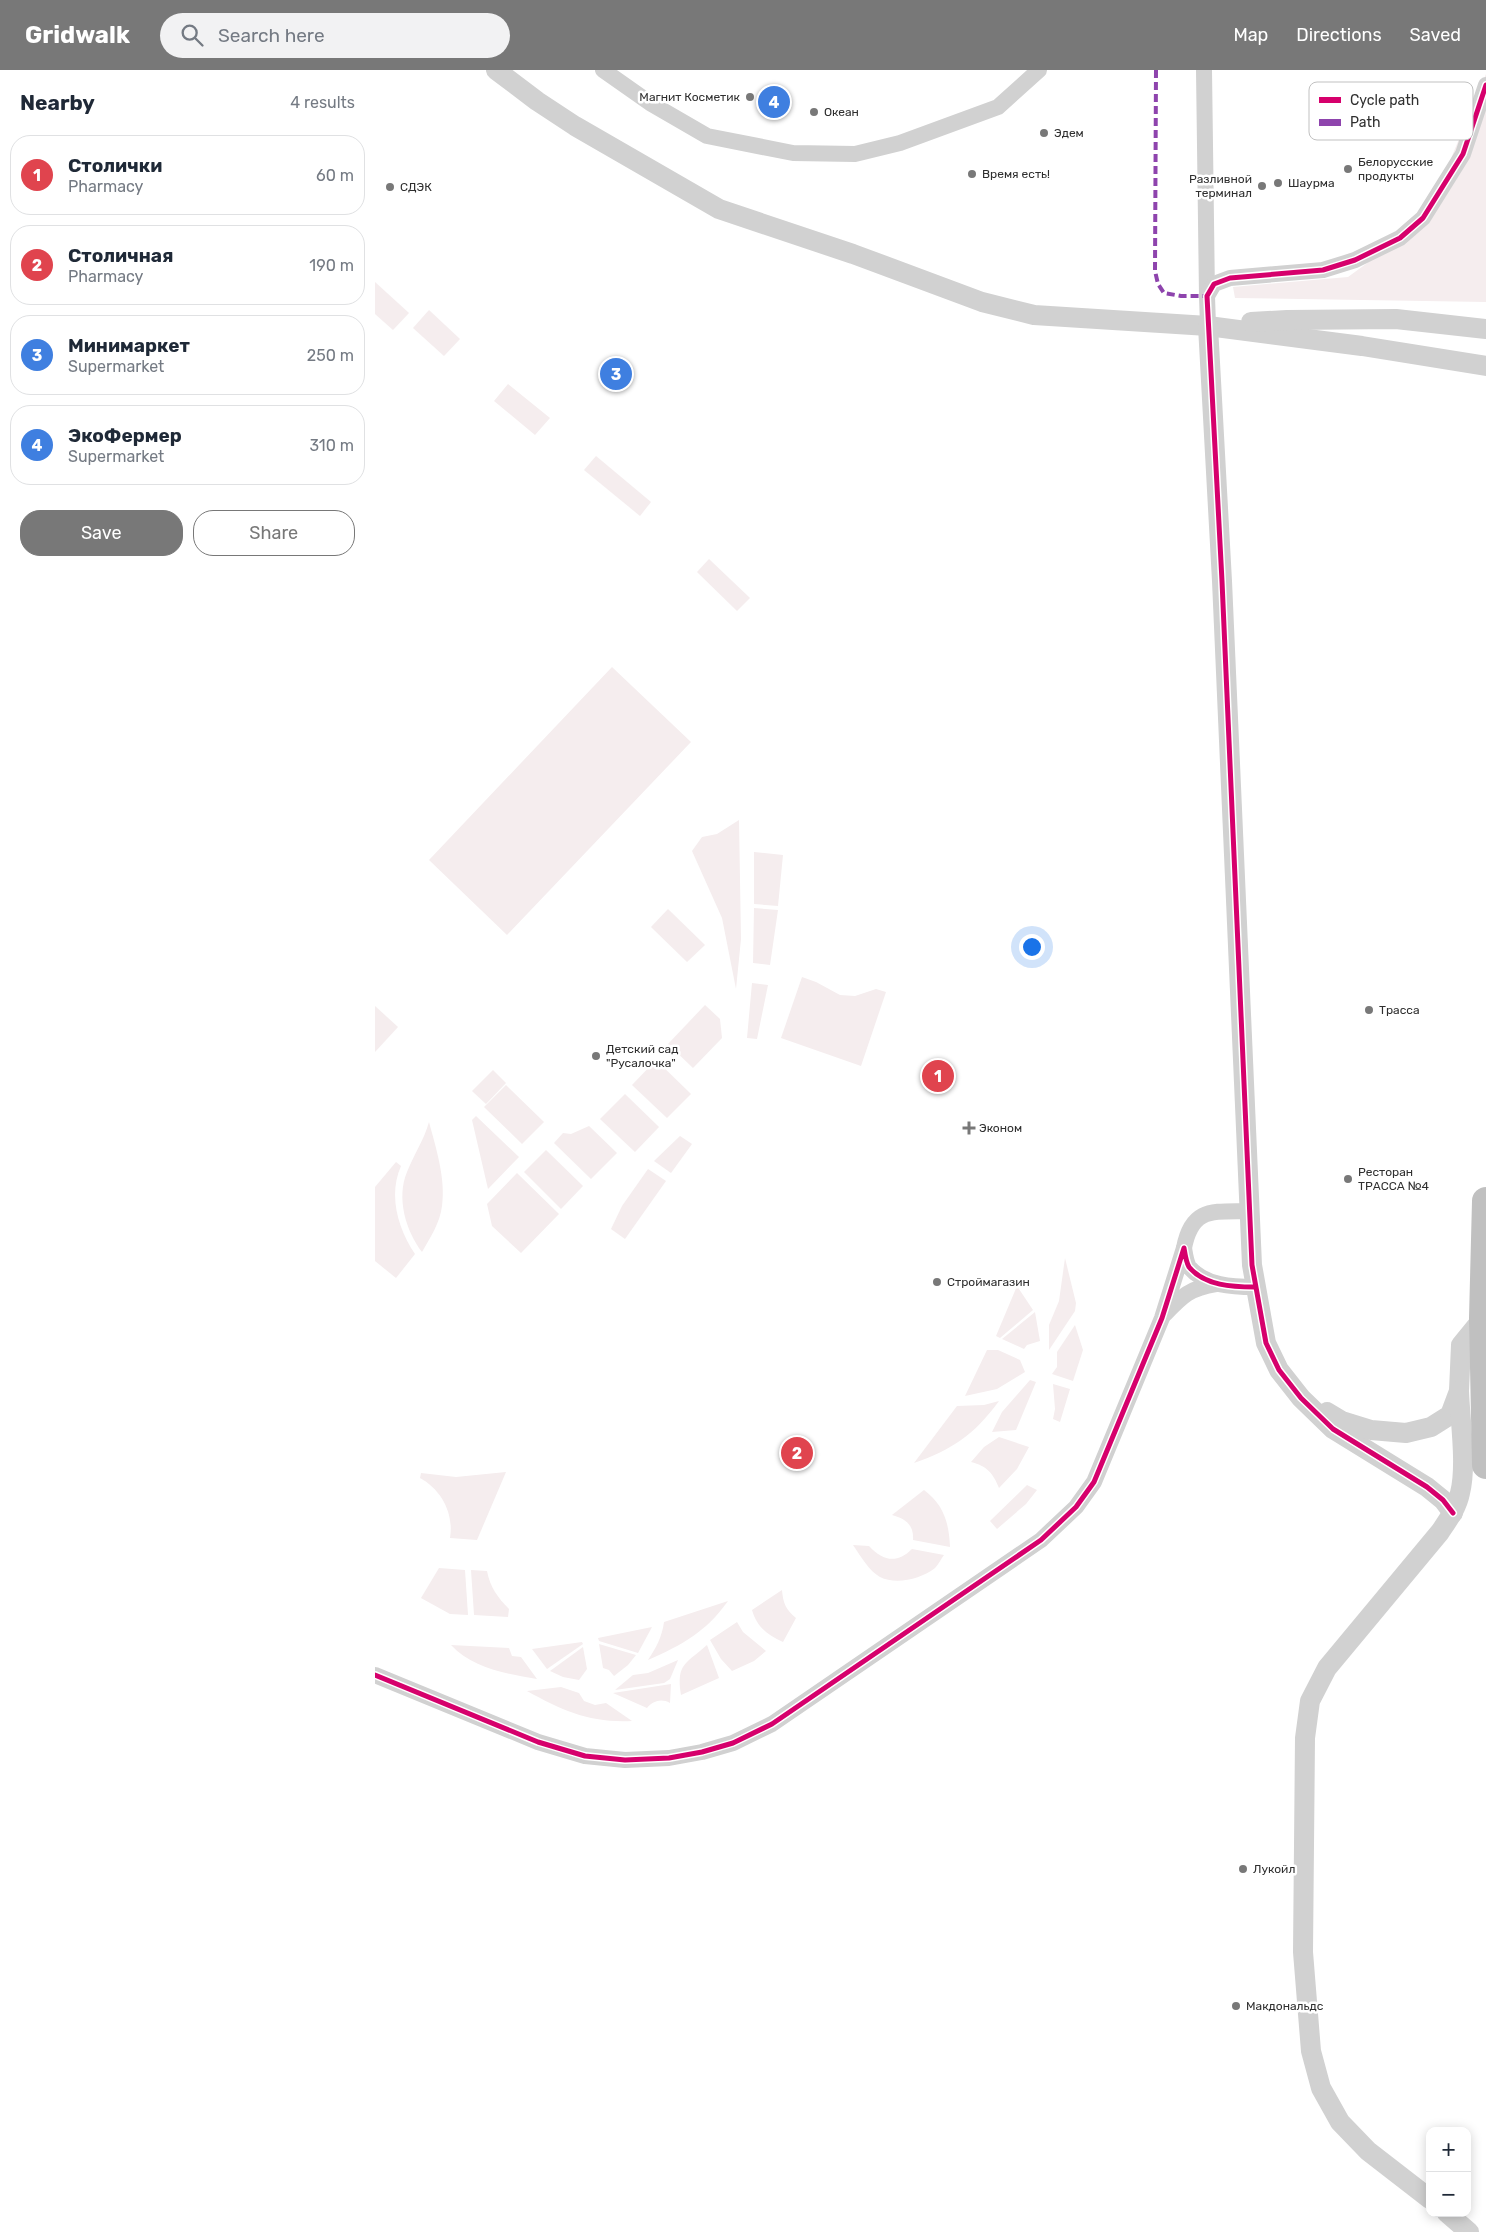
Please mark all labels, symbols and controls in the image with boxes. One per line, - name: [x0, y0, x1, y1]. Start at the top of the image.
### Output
- search box: [160, 13, 510, 58]
- text: Gridwalk: [25, 21, 130, 49]
- icon: search: [178, 21, 206, 49]
- text: Search here: [218, 24, 325, 47]
- text: Map: [1233, 24, 1268, 46]
- text: Directions: [1296, 24, 1382, 46]
- text: Saved: [1410, 24, 1461, 46]
- legend: [1309, 82, 1473, 140]
- pin: 4: [758, 83, 790, 121]
- text: Nearby: [20, 90, 95, 115]
- place label: Магнит Косметик: [639, 90, 741, 104]
- marker: Магнит Косметик: [744, 91, 756, 103]
- text: Cycle path: [1350, 92, 1419, 109]
- text: 4 results: [290, 93, 355, 112]
- place label: Океан: [824, 105, 859, 119]
- marker: Океан: [808, 106, 820, 118]
- text: Path: [1350, 114, 1381, 131]
- place label: Эдем: [1054, 126, 1084, 140]
- marker: Эдем: [1038, 127, 1050, 139]
- text: Столички: [68, 154, 162, 177]
- place label: Белорусские продукты: [1358, 155, 1433, 183]
- marker: Белорусские продукты: [1342, 163, 1354, 175]
- text: 1: [33, 166, 41, 185]
- text: 60 m: [316, 166, 354, 185]
- place label: Время есть!: [982, 167, 1050, 181]
- marker: Время есть!: [966, 168, 978, 180]
- place label: Разливной терминал: [1189, 172, 1252, 200]
- place label: Шаурма: [1288, 176, 1335, 190]
- text: Pharmacy: [68, 177, 143, 196]
- marker: Шаурма: [1272, 177, 1284, 189]
- place label: СДЭК: [400, 180, 432, 194]
- marker: Разливной терминал: [1256, 180, 1268, 192]
- marker: СДЭК: [384, 181, 396, 193]
- text: Столичная: [68, 244, 174, 267]
- text: 2: [32, 256, 42, 275]
- text: 190 m: [309, 256, 354, 275]
- text: Pharmacy: [68, 267, 143, 286]
- text: Минимаркет: [68, 334, 190, 357]
- text: 3: [32, 346, 42, 365]
- text: 250 m: [307, 346, 354, 365]
- pin: 3: [600, 355, 632, 393]
- text: Supermarket: [68, 357, 164, 376]
- text: ЭкоФермер: [68, 424, 182, 447]
- text: 4: [32, 436, 42, 455]
- text: 310 m: [310, 436, 354, 455]
- text: Supermarket: [68, 447, 164, 466]
- button: Save: [20, 510, 183, 556]
- button: Share: [193, 510, 355, 556]
- your location: [1019, 934, 1045, 960]
- place label: Трасса: [1379, 1003, 1420, 1017]
- marker: Трасса: [1363, 1004, 1375, 1016]
- place label: Детский сад "Русалочка": [606, 1042, 678, 1070]
- marker: Детский сад "Русалочка": [590, 1050, 602, 1062]
- pin: 1: [922, 1057, 954, 1095]
- place label: Эконом: [979, 1121, 1022, 1135]
- marker: Эконом: [963, 1122, 975, 1134]
- place label: Ресторан ТРАССА №4: [1358, 1165, 1430, 1193]
- marker: Ресторан ТРАССА №4: [1342, 1173, 1354, 1185]
- place label: Строймагазин: [947, 1275, 1030, 1289]
- marker: Строймагазин: [931, 1276, 943, 1288]
- pin: 2: [781, 1434, 813, 1472]
- place label: Лукойл: [1253, 1862, 1295, 1876]
- marker: Лукойл: [1237, 1863, 1249, 1875]
- place label: Макдональдс: [1246, 1999, 1324, 2013]
- marker: Макдональдс: [1230, 2000, 1242, 2012]
- map controls: [1426, 2127, 1471, 2217]
- button: +: [1426, 2127, 1471, 2172]
- button: −: [1426, 2172, 1471, 2217]

